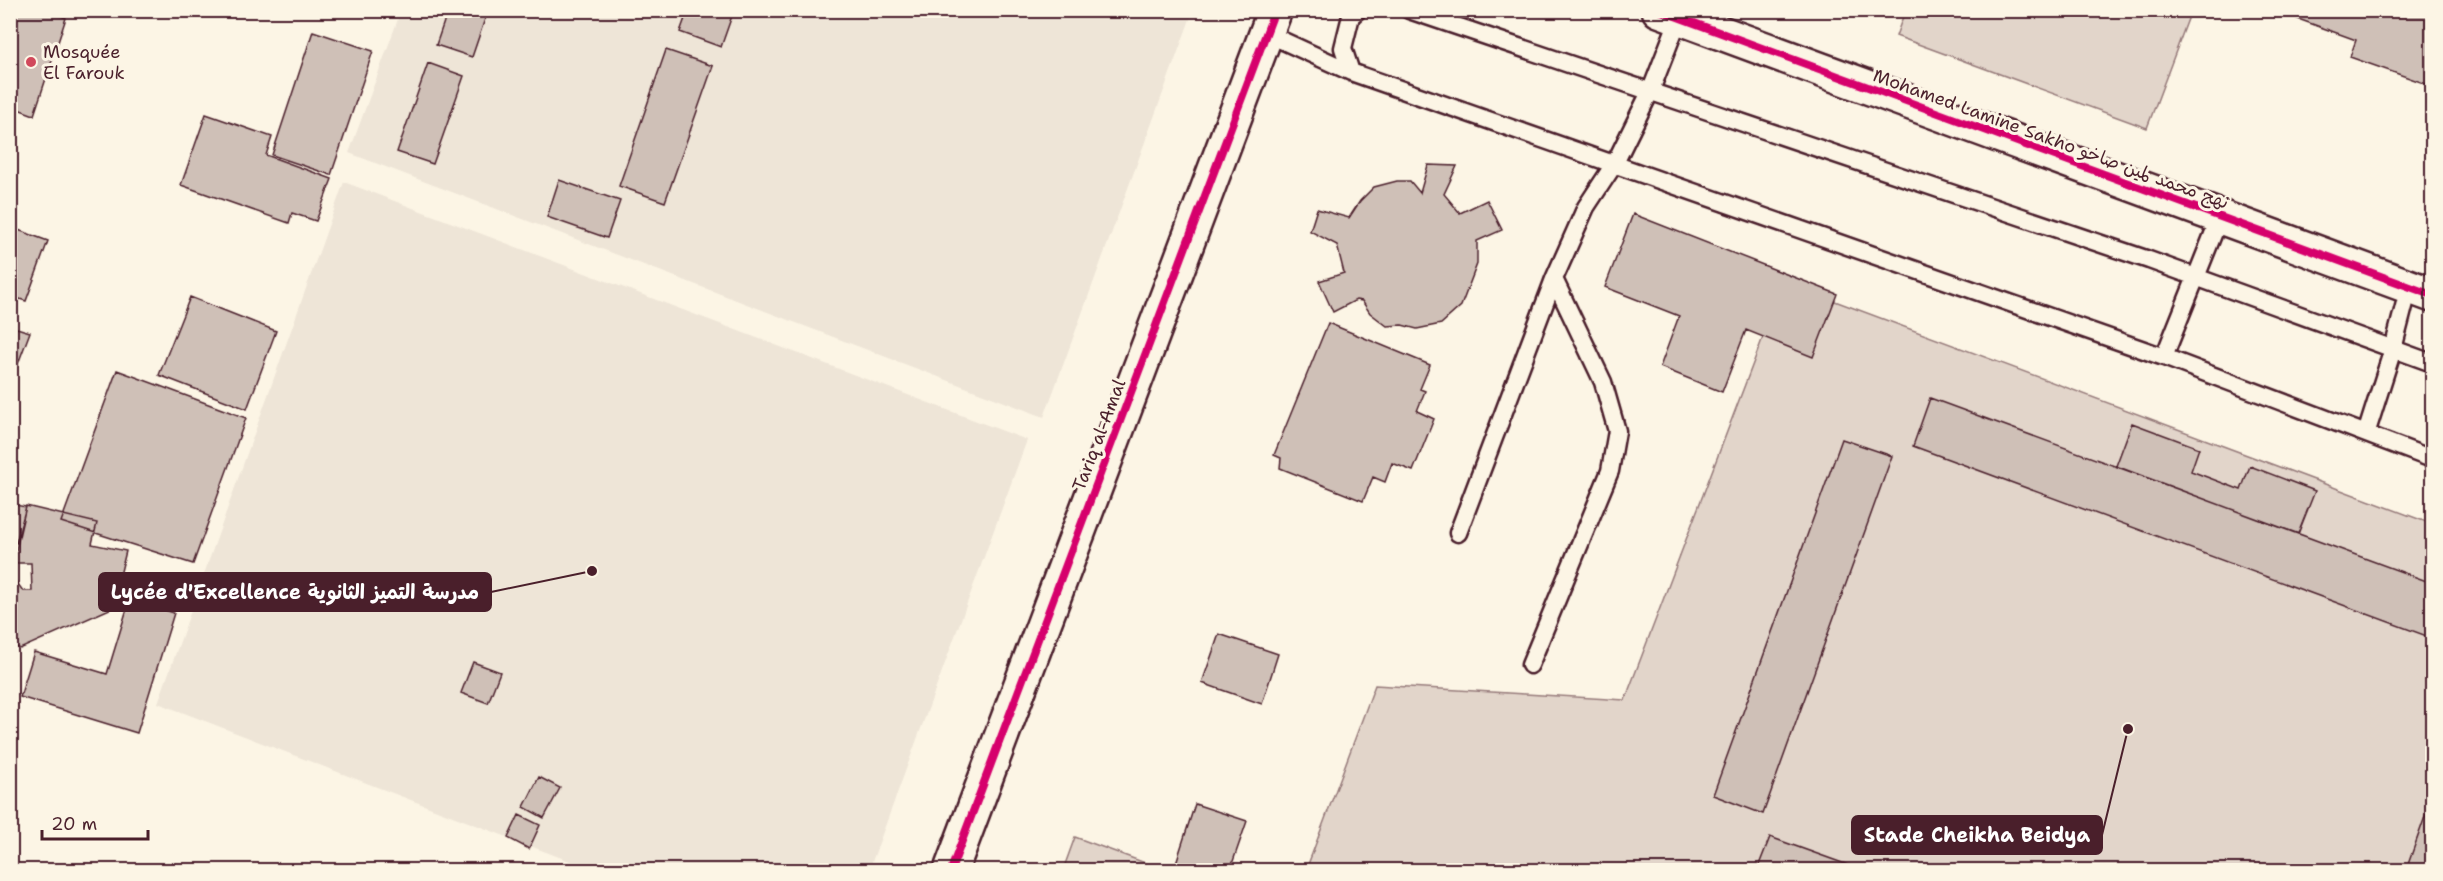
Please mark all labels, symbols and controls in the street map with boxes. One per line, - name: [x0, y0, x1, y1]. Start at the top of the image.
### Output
- place label: Mosquée El Farouk: [43, 40, 125, 85]
- marker: Mosquée El Farouk: [24, 55, 38, 69]
- street label: Mohamed Lamine Sakho نهج محمد لمين صاخو: [1870, 63, 2232, 215]
- street label: Tariq al-Amal: [1067, 375, 1131, 494]
- callout: Lycée d'Excellence مدرسة التميز الثانوية: [99, 573, 491, 611]
- text: Lycée d'Excellence مدرسة التميز الثانوية: [111, 579, 479, 606]
- scale bar: [42, 803, 148, 841]
- text: 20 m: [51, 812, 97, 836]
- callout: Stade Cheikha Beidya: [1852, 816, 2102, 854]
- text: Stade Cheikha Beidya: [1864, 822, 2090, 848]

